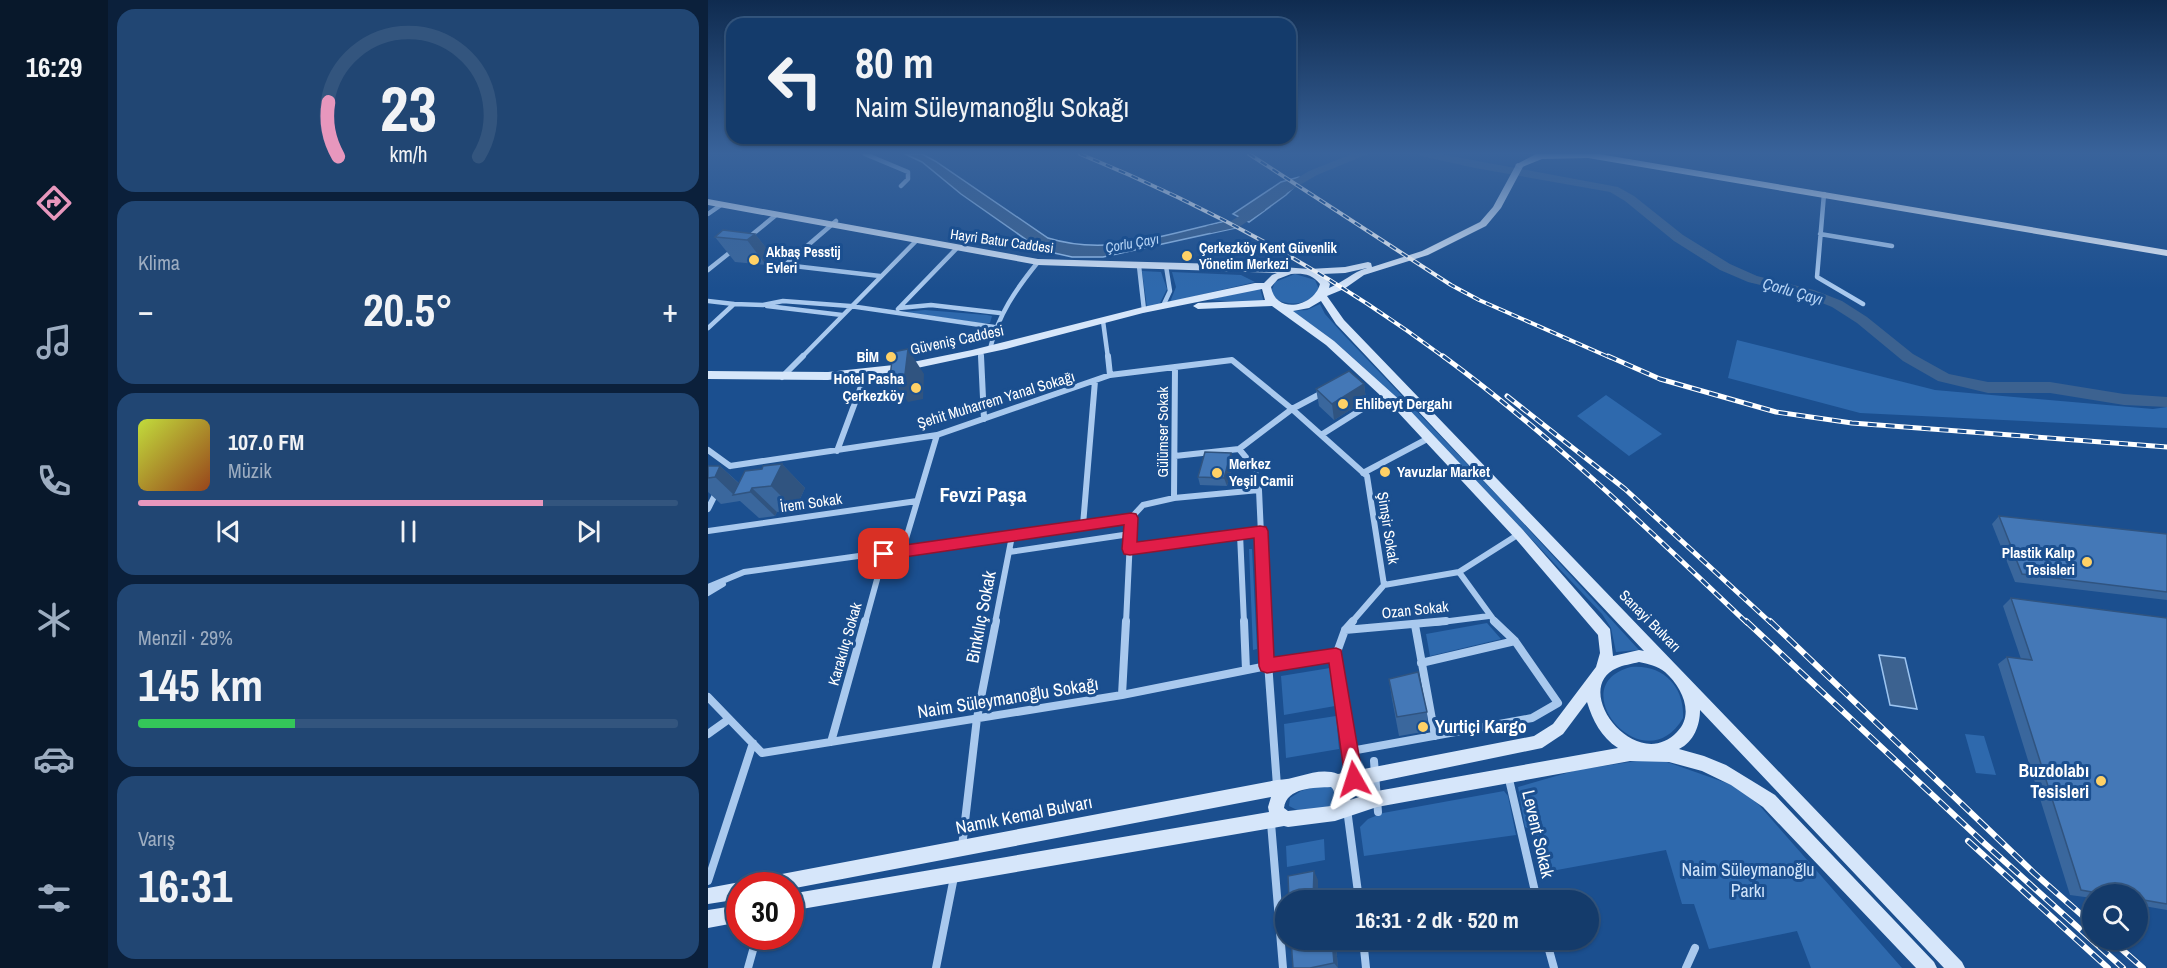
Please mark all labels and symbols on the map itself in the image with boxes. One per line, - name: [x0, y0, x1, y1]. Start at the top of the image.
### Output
- street label: Hayri Batur Caddesi: [949, 225, 1055, 257]
- water label: Çorlu Çayı: [1104, 229, 1160, 257]
- place label: Çerkezköy Kent Güvenlik Yönetim Merkezi: [1199, 239, 1337, 273]
- place label: Akbaş Pesstij Evleri: [766, 243, 841, 277]
- marker: Çerkezköy Kent Güvenlik Yönetim Merkezi: [1180, 249, 1194, 263]
- marker: Akbaş Pesstij Evleri: [747, 253, 761, 267]
- water label: Çorlu Çayı: [1760, 272, 1826, 310]
- street label: Güveniş Caddesi: [908, 319, 1006, 360]
- place label: BİM: [856, 346, 879, 367]
- marker: BİM: [884, 350, 898, 364]
- street label: Şehit Muharrem Yanal Sokağı: [915, 366, 1077, 433]
- place label: Hotel Pasha Çerkezköy: [834, 368, 904, 406]
- marker: Hotel Pasha Çerkezköy: [909, 381, 923, 395]
- street label: Gülümser Sokak: [1152, 386, 1173, 477]
- place label: Ehlibeyt Dergahı: [1355, 393, 1452, 414]
- marker: Ehlibeyt Dergahı: [1336, 397, 1350, 411]
- place label: Merkez Yeşil Camii: [1229, 453, 1294, 491]
- place label: Yavuzlar Market: [1397, 461, 1490, 482]
- marker: Yavuzlar Market: [1378, 465, 1392, 479]
- marker: Merkez Yeşil Camii: [1210, 466, 1224, 480]
- district label: Fevzi Paşa: [939, 480, 1027, 509]
- street label: İrem Sokak: [779, 488, 844, 517]
- street label: Şimşir Sokak: [1372, 490, 1405, 567]
- pin: [858, 528, 909, 579]
- place label: Plastik Kalıp Tesisleri: [2002, 542, 2075, 580]
- marker: Plastik Kalıp Tesisleri: [2080, 555, 2094, 569]
- street label: Binkılıç Sokak: [959, 568, 1002, 665]
- street label: Sanayi Bulvarı: [1615, 585, 1686, 656]
- street label: Ozan Sokak: [1381, 595, 1450, 623]
- street label: Karakılıç Sokak: [823, 599, 867, 688]
- street label: Naim Süleymanoğlu Sokağı: [916, 671, 1100, 724]
- place label: Yurtiçi Kargo: [1435, 714, 1527, 739]
- marker: Yurtiçi Kargo: [1416, 720, 1430, 734]
- position arrow: [1322, 747, 1386, 811]
- place label: Buzdolabı Tesisleri: [2018, 758, 2089, 804]
- marker: Buzdolabı Tesisleri: [2094, 774, 2108, 788]
- street label: Levent Sokak: [1516, 787, 1561, 881]
- street label: Namık Kemal Bulvarı: [953, 789, 1094, 840]
- park label: Naim Süleymanoğlu Parkı: [1682, 857, 1814, 903]
- speed limit sign: 30: [726, 872, 804, 950]

